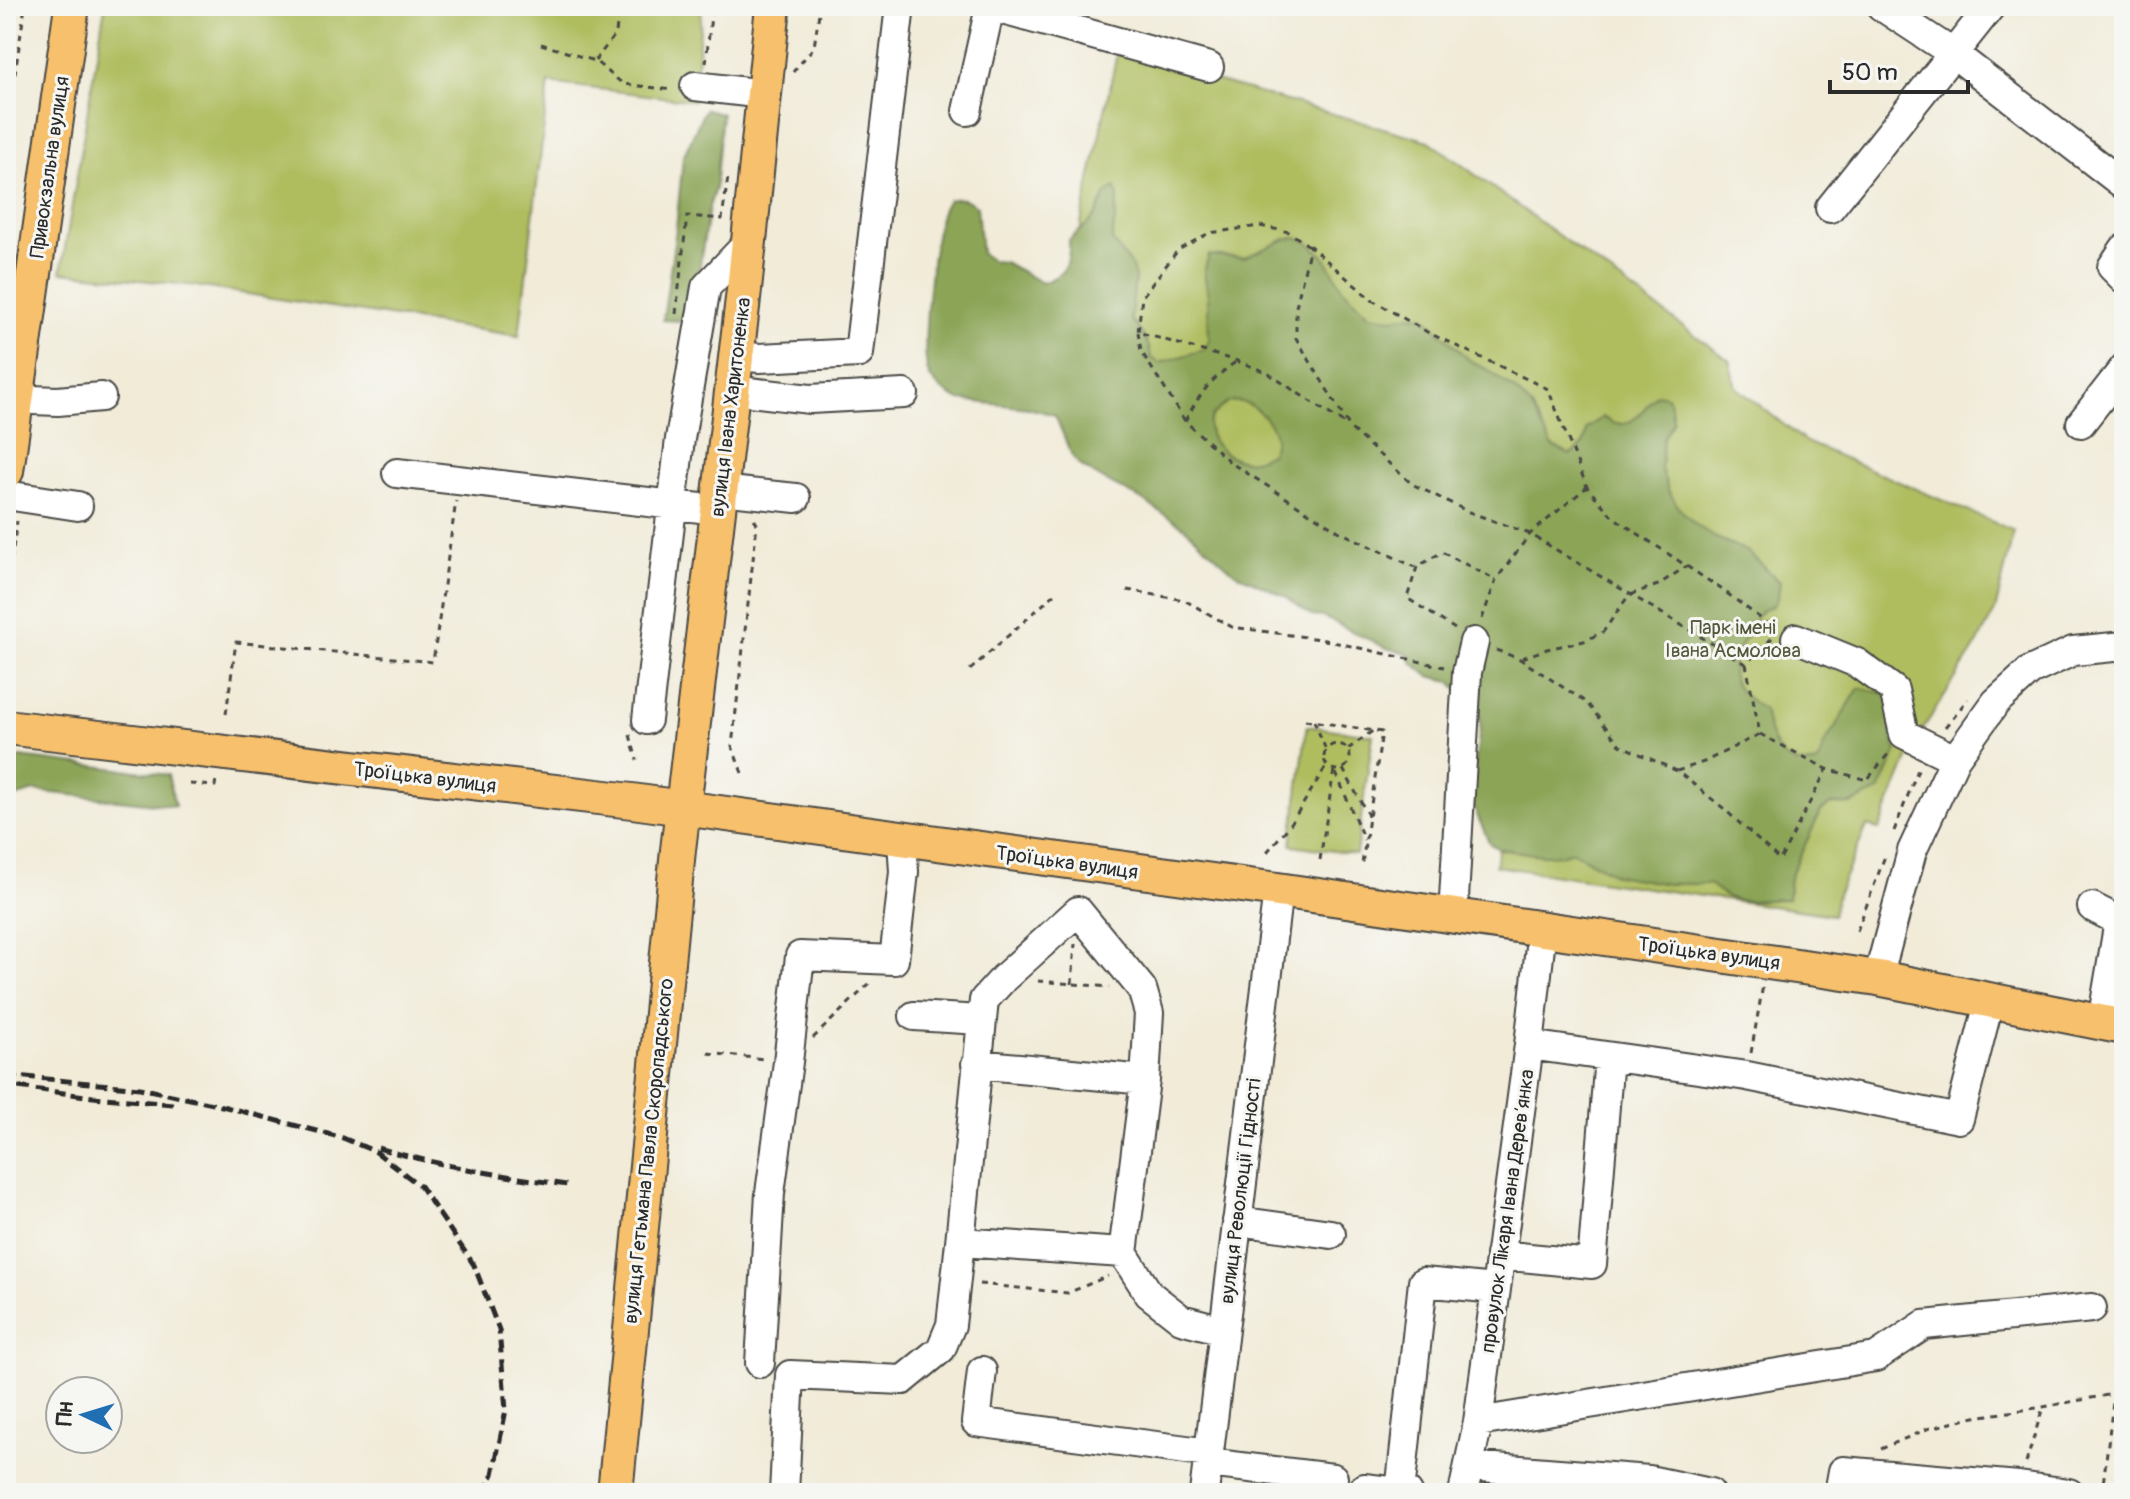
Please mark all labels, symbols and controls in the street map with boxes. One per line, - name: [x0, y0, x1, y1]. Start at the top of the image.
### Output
- scale bar: [1830, 44, 1968, 94]
- text: 50 m: [1842, 58, 1898, 87]
- street label: Привокзальна вулиця: [24, 75, 75, 260]
- street label: вулиця Івана Харитоненка: [705, 296, 756, 518]
- park label: Парк імені Івана Асмолова: [1665, 615, 1801, 663]
- street label: Троїцька вулиця: [352, 756, 498, 799]
- street label: Троїцька вулиця: [994, 840, 1140, 885]
- street label: Троїцька вулиця: [1636, 931, 1782, 976]
- street label: вулиця Гетьмана Павла Скоропадського: [618, 977, 679, 1325]
- street label: провулок Лікаря Івана Деревʼянка: [1475, 1068, 1540, 1354]
- street label: вулиця Революції Гідності: [1214, 1077, 1267, 1305]
- north arrow: [44, 1375, 124, 1455]
- text: Пн: [50, 1401, 80, 1427]

